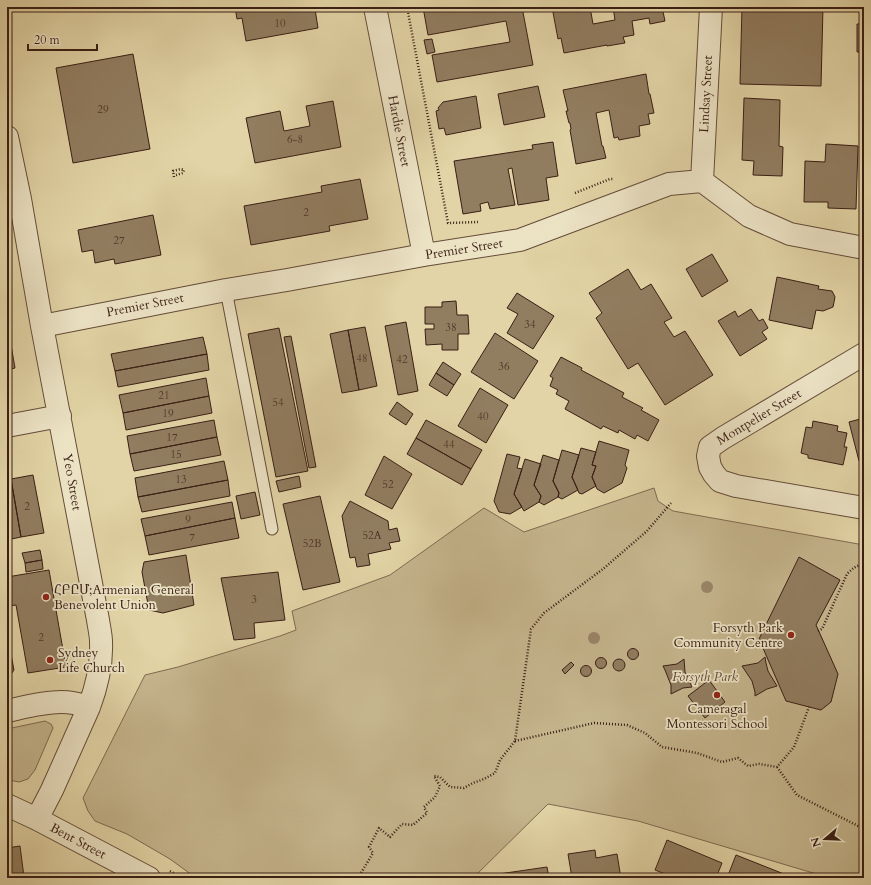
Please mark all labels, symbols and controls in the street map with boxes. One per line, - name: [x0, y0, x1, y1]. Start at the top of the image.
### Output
- house number: 10: [274, 16, 286, 31]
- scale bar: [28, 26, 97, 52]
- text: 20 m: [34, 32, 61, 48]
- street label: Lindsay Street: [695, 55, 717, 133]
- street label: Hardie Street: [383, 94, 415, 168]
- house number: 29: [97, 102, 109, 117]
- house number: 6-8: [287, 132, 303, 147]
- house number: 2: [303, 205, 309, 220]
- house number: 27: [113, 233, 125, 248]
- street label: Premier Street: [424, 234, 504, 264]
- street label: Premier Street: [105, 289, 185, 321]
- house number: 34: [524, 317, 536, 332]
- house number: 38: [445, 320, 457, 335]
- house number: 48: [356, 351, 368, 366]
- house number: 42: [396, 352, 408, 367]
- house number: 36: [498, 359, 510, 374]
- street label: Montpelier Street: [713, 385, 805, 449]
- house number: 21: [158, 388, 170, 403]
- house number: 54: [272, 395, 284, 410]
- house number: 19: [162, 406, 174, 421]
- house number: 40: [477, 409, 489, 424]
- house number: 17: [166, 430, 178, 445]
- house number: 44: [443, 437, 455, 452]
- house number: 15: [170, 447, 182, 462]
- street label: Yeo Street: [58, 452, 86, 512]
- house number: 13: [175, 472, 187, 487]
- house number: 52: [382, 477, 394, 492]
- house number: 2: [24, 499, 30, 514]
- house number: 9: [185, 512, 191, 527]
- house number: 52A: [362, 528, 382, 543]
- house number: 7: [189, 530, 195, 545]
- house number: 52B: [303, 536, 321, 551]
- place label: ՀԲԸՄ;Armenian General Benevolent Union: [54, 581, 195, 614]
- marker: ՀԲԸՄ;Armenian General Benevolent Union: [41, 592, 51, 602]
- house number: 3: [251, 592, 257, 607]
- place label: Forsyth Park Community Centre: [673, 619, 783, 652]
- house number: 2: [38, 630, 44, 645]
- marker: Forsyth Park Community Centre: [786, 630, 796, 640]
- place label: Sydney Life Church: [58, 644, 125, 677]
- marker: Sydney Life Church: [45, 655, 55, 665]
- park label: Forsyth Park: [672, 668, 738, 686]
- marker: Cameragal Montessori School: [712, 690, 722, 700]
- place label: Cameragal Montessori School: [666, 700, 768, 733]
- street label: Bent Street: [47, 819, 109, 863]
- north arrow: [805, 819, 845, 859]
- text: N: [807, 835, 825, 849]

